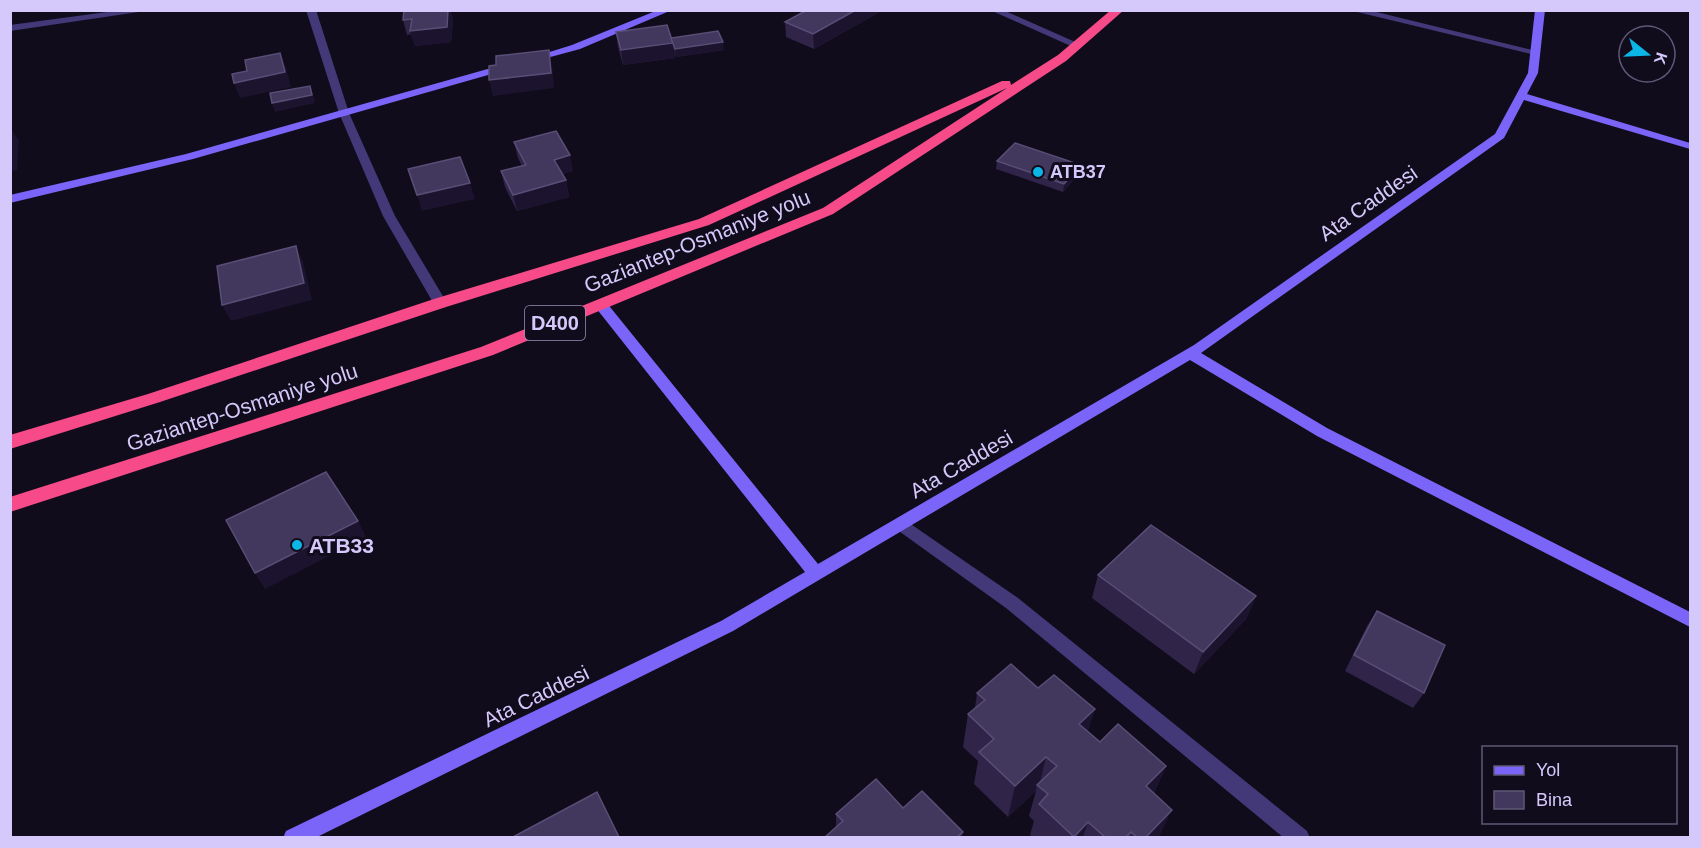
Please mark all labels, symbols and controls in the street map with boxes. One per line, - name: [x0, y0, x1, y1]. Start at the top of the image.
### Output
- north arrow: [1617, 24, 1677, 84]
- text: K: [1651, 50, 1671, 67]
- street label: Ata Caddesi: [1315, 161, 1421, 245]
- place label: ATB37: [1050, 162, 1106, 182]
- marker: ATB37: [1031, 165, 1045, 179]
- street label: Gaziantep-Osmaniye yolu: [581, 185, 813, 297]
- road number: D400: [525, 306, 585, 340]
- street label: Gaziantep-Osmaniye yolu: [124, 359, 360, 455]
- street label: Ata Caddesi: [906, 425, 1016, 503]
- place label: ATB33: [309, 534, 374, 557]
- marker: ATB33: [290, 538, 304, 552]
- street label: Ata Caddesi: [480, 661, 592, 731]
- legend: [1482, 746, 1677, 824]
- text: Yol: [1536, 760, 1560, 780]
- text: Bina: [1536, 790, 1573, 810]

